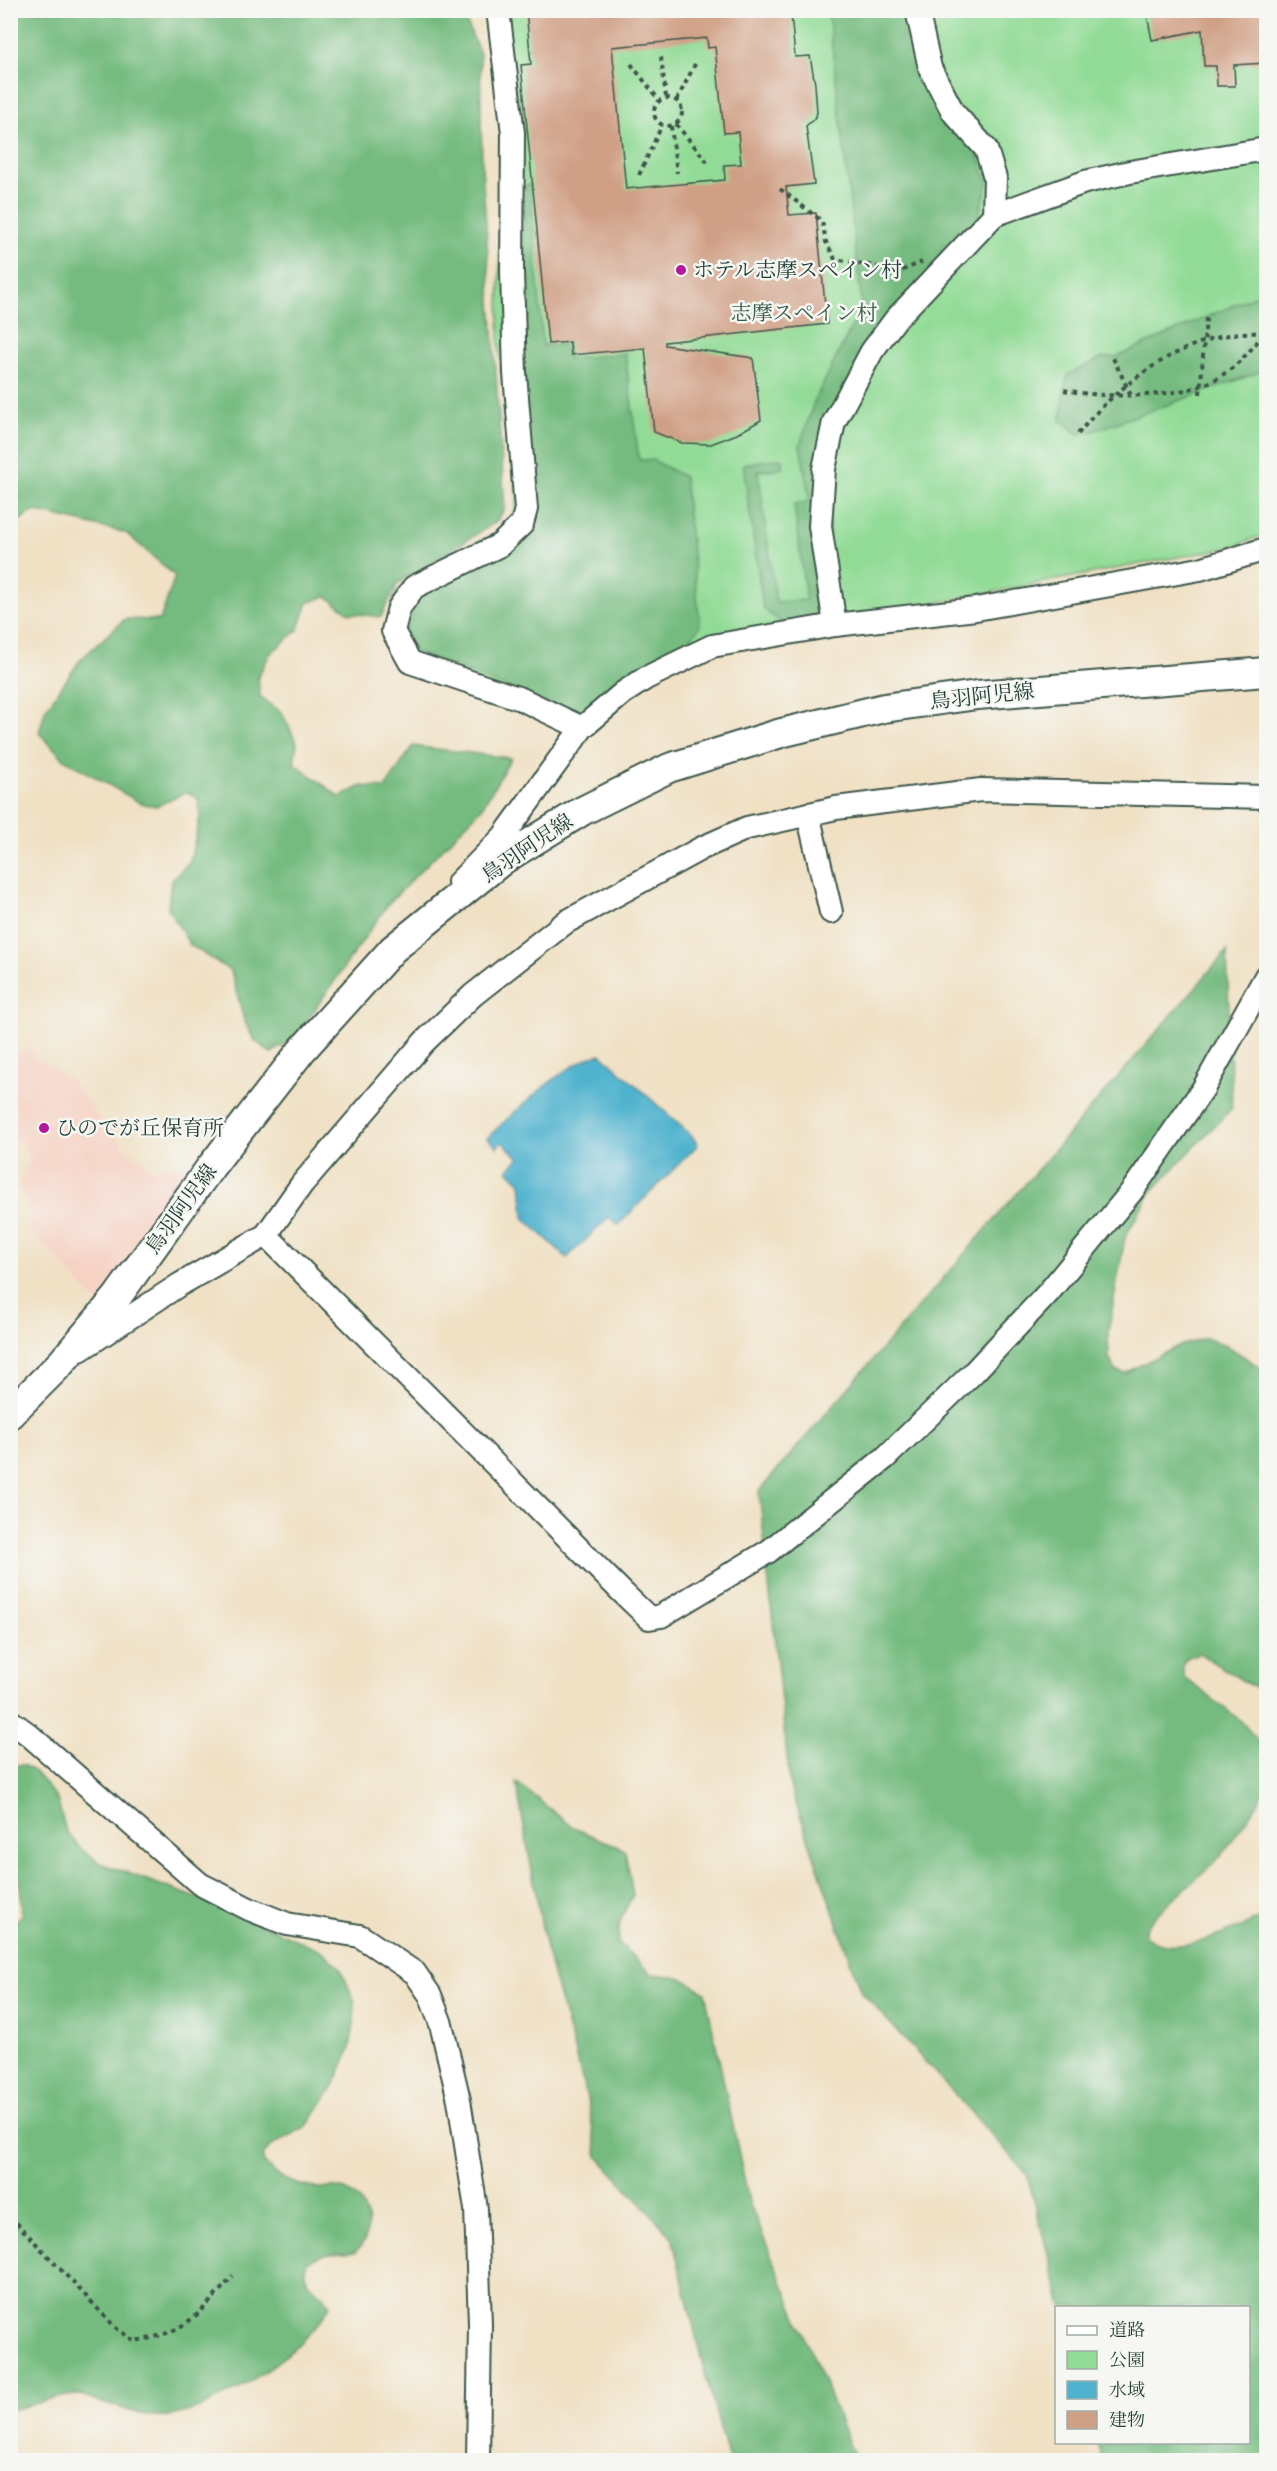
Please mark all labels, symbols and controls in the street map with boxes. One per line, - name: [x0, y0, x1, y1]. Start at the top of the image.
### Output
- place label: ホテル志摩スペイン村: [693, 258, 902, 284]
- marker: ホテル志摩スペイン村: [674, 263, 688, 277]
- park label: 志摩スペイン村: [731, 301, 878, 327]
- street label: 鳥羽阿児線: [929, 679, 1036, 715]
- street label: 鳥羽阿児線: [477, 809, 578, 889]
- place label: ひのでが丘保育所: [56, 1116, 224, 1142]
- marker: ひのでが丘保育所: [37, 1121, 51, 1135]
- street label: 鳥羽阿児線: [140, 1159, 223, 1260]
- legend: [1055, 2306, 1250, 2444]
- text: 道路: [1109, 2319, 1145, 2342]
- text: 公園: [1109, 2349, 1145, 2372]
- text: 水域: [1109, 2379, 1145, 2402]
- text: 建物: [1109, 2409, 1145, 2432]

